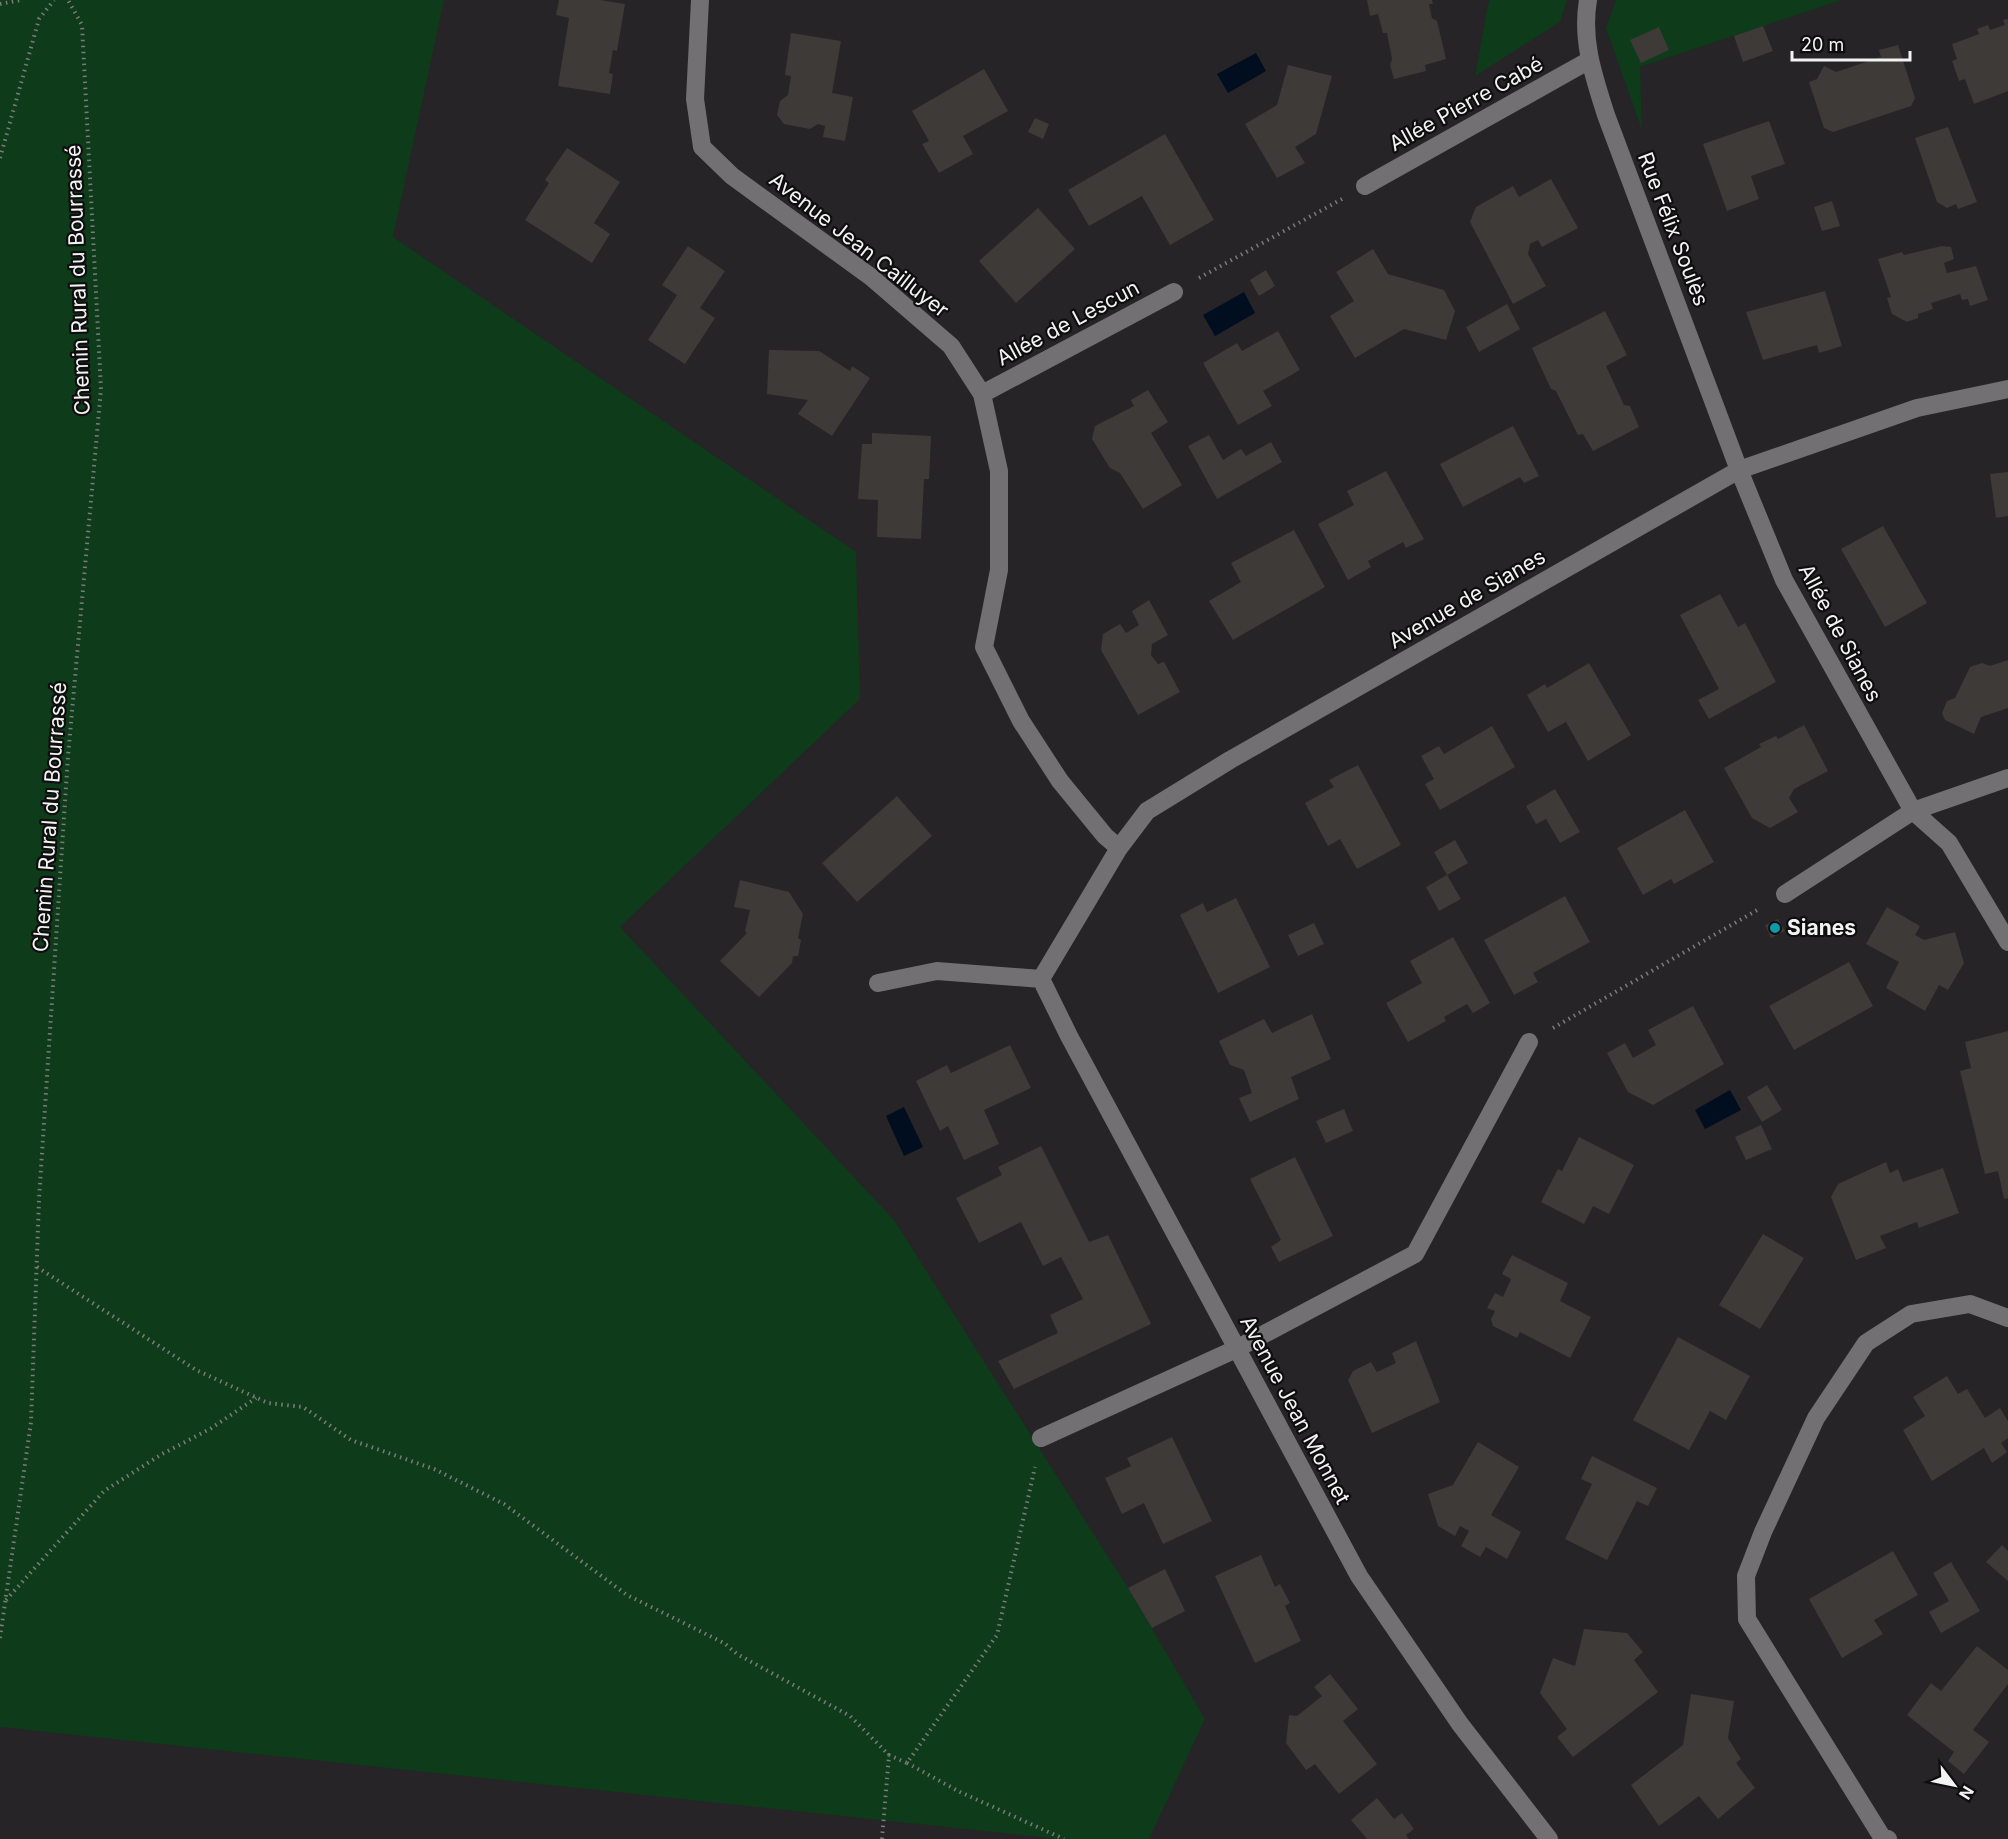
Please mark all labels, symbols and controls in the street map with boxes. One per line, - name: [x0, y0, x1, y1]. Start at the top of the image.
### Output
- scale bar: [1792, 24, 1910, 62]
- text: 20 m: [1801, 34, 1844, 55]
- street label: Allée Pierre Cabé: [1384, 51, 1547, 156]
- street label: Chemin Rural du Bourrassé: [60, 144, 95, 416]
- street label: Rue Félix Soulès: [1633, 149, 1714, 309]
- street label: Avenue Jean Cailluyer: [765, 167, 954, 322]
- street label: Allée de Lescun: [992, 274, 1143, 371]
- street label: Avenue de Sianes: [1384, 544, 1550, 654]
- street label: Allée de Sianes: [1794, 560, 1887, 706]
- street label: Chemin Rural du Bourrassé: [28, 681, 71, 953]
- place label: Sianes: [1787, 915, 1856, 940]
- marker: Sianes: [1768, 921, 1782, 935]
- street label: Avenue Jean Monnet: [1235, 1311, 1356, 1508]
- north arrow: [1924, 1755, 1984, 1815]
- text: N: [1955, 1782, 1978, 1803]

